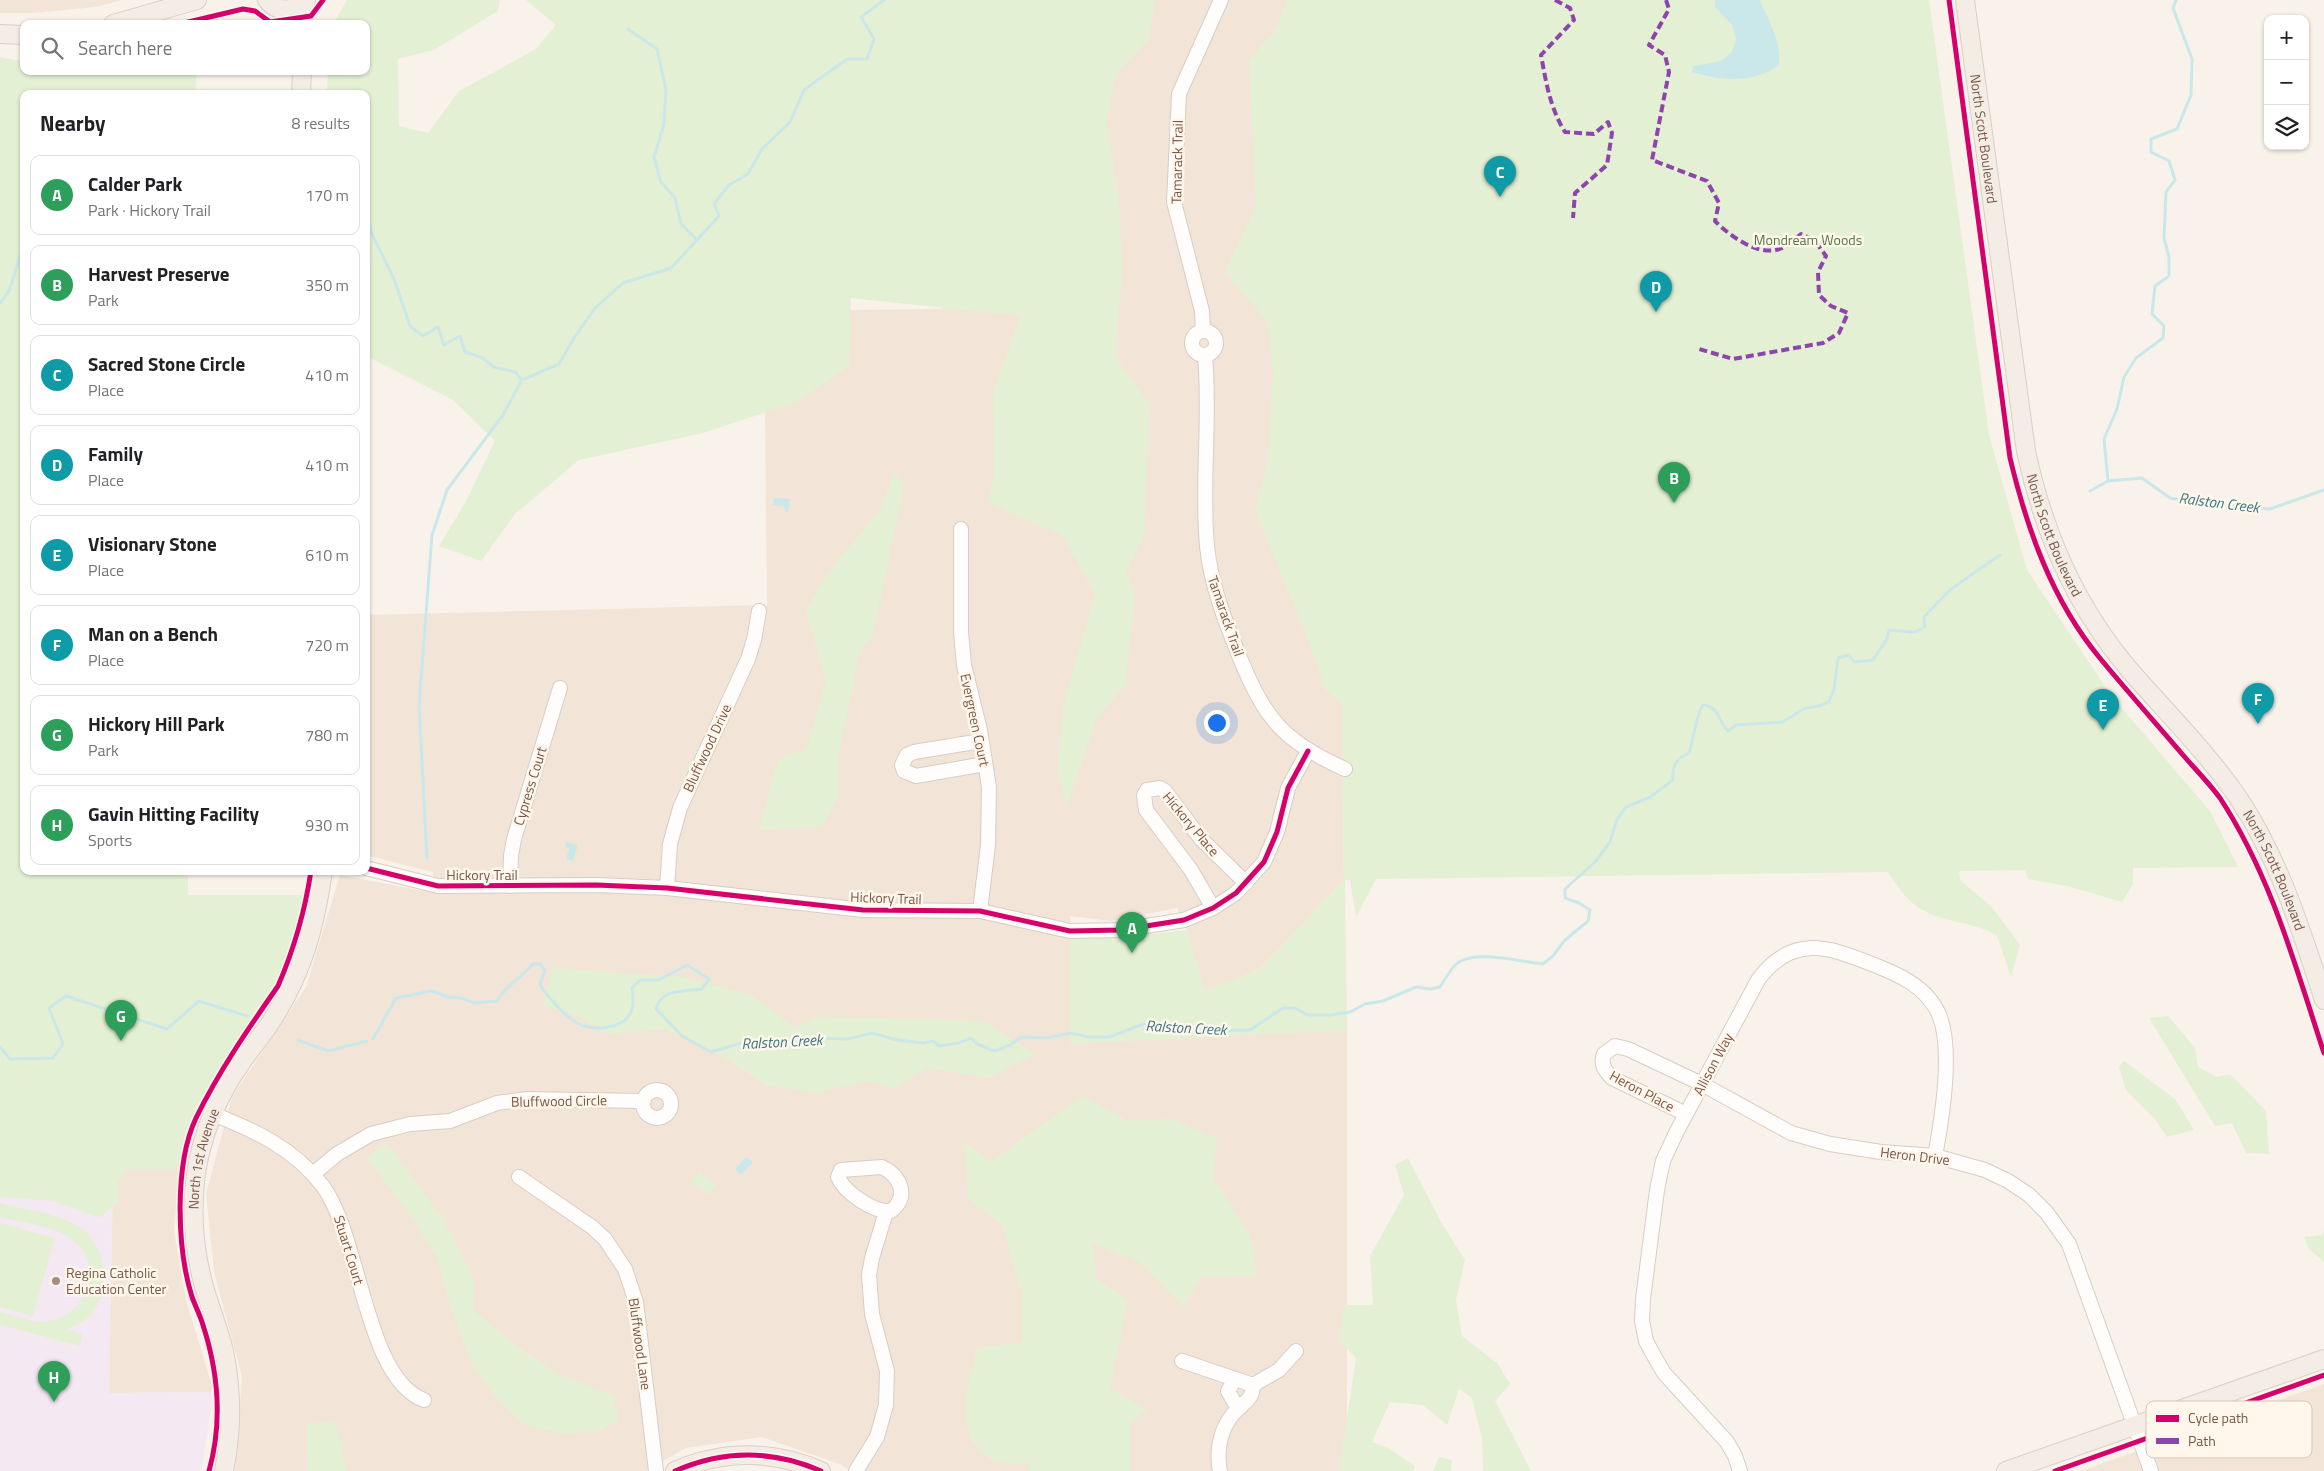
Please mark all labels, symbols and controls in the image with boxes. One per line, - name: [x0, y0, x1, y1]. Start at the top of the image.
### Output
- map controls: [2264, 15, 2309, 150]
- button: +: [2264, 15, 2309, 60]
- search box: [20, 20, 370, 75]
- text: Search here: [78, 33, 172, 62]
- icon: search: [38, 34, 66, 62]
- button: −: [2264, 60, 2309, 105]
- street label: North Scott Boulevard: [1965, 73, 2003, 205]
- button: layers: [2264, 105, 2309, 150]
- text: Nearby: [40, 107, 105, 139]
- text: 8 results: [291, 111, 350, 135]
- street label: Tamarack Trail: [1165, 120, 1188, 204]
- pin: C: [1484, 156, 1516, 197]
- text: Calder Park: [88, 169, 182, 198]
- text: A: [52, 183, 62, 207]
- text: 170 m: [305, 183, 349, 207]
- text: Park · Hickory Trail: [88, 198, 211, 222]
- park label: Mondream Woods: [1754, 229, 1862, 250]
- text: Harvest Preserve: [88, 259, 229, 288]
- pin: D: [1640, 271, 1672, 312]
- text: B: [52, 273, 62, 297]
- text: 350 m: [305, 273, 349, 297]
- text: Park: [88, 288, 119, 312]
- text: Sacred Stone Circle: [88, 349, 245, 378]
- text: C: [53, 363, 61, 387]
- text: 410 m: [305, 363, 349, 387]
- text: Place: [88, 378, 124, 402]
- text: Family: [88, 439, 143, 468]
- text: D: [52, 453, 62, 477]
- text: 410 m: [305, 453, 349, 477]
- pin: B: [1658, 462, 1690, 503]
- text: Place: [88, 468, 124, 492]
- street label: North Scott Boulevard: [2022, 471, 2088, 600]
- water label: Ralston Creek: [2177, 486, 2263, 519]
- text: Visionary Stone: [88, 529, 217, 558]
- text: E: [53, 543, 61, 567]
- text: 610 m: [305, 543, 349, 567]
- text: Place: [88, 558, 124, 582]
- street label: Tamarack Trail: [1203, 573, 1250, 659]
- text: Man on a Bench: [88, 619, 218, 648]
- text: F: [53, 633, 61, 657]
- text: 720 m: [305, 633, 349, 657]
- text: Place: [88, 648, 124, 672]
- street label: Evergreen Court: [955, 671, 996, 768]
- pin: F: [2242, 683, 2274, 724]
- pin: E: [2087, 689, 2119, 730]
- street label: Bluffwood Drive: [677, 700, 736, 795]
- text: Hickory Hill Park: [88, 709, 225, 738]
- your location: [1204, 710, 1230, 736]
- text: G: [52, 723, 62, 747]
- text: 780 m: [305, 723, 349, 747]
- text: Park: [88, 738, 119, 762]
- street label: Cypress Court: [508, 744, 551, 828]
- street label: Hickory Place: [1158, 787, 1225, 861]
- text: Gavin Hitting Facility: [88, 799, 259, 828]
- street label: North Scott Boulevard: [2238, 806, 2311, 933]
- text: H: [52, 813, 62, 837]
- text: 930 m: [305, 813, 349, 837]
- text: Sports: [88, 828, 132, 852]
- street label: Hickory Trail: [446, 864, 518, 885]
- street label: Hickory Trail: [850, 886, 922, 909]
- pin: A: [1116, 912, 1148, 953]
- pin: G: [105, 1000, 137, 1041]
- water label: Ralston Creek: [1145, 1014, 1229, 1041]
- water label: Ralston Creek: [741, 1028, 825, 1055]
- street label: Allison Way: [1687, 1028, 1738, 1099]
- street label: Heron Place: [1606, 1065, 1678, 1116]
- street label: Bluffwood Circle: [511, 1089, 607, 1112]
- street label: North 1st Avenue: [182, 1105, 224, 1210]
- street label: Heron Drive: [1879, 1141, 1951, 1170]
- street label: Stuart Court: [329, 1212, 370, 1287]
- place label: Regina Catholic Education Center: [66, 1262, 167, 1299]
- marker: Regina Catholic Education Center: [50, 1275, 62, 1287]
- street label: Bluffwood Lane: [624, 1297, 657, 1391]
- pin: H: [38, 1361, 70, 1402]
- legend: [2146, 1401, 2312, 1458]
- text: Cycle path: [2188, 1407, 2248, 1428]
- text: Path: [2188, 1430, 2216, 1451]

